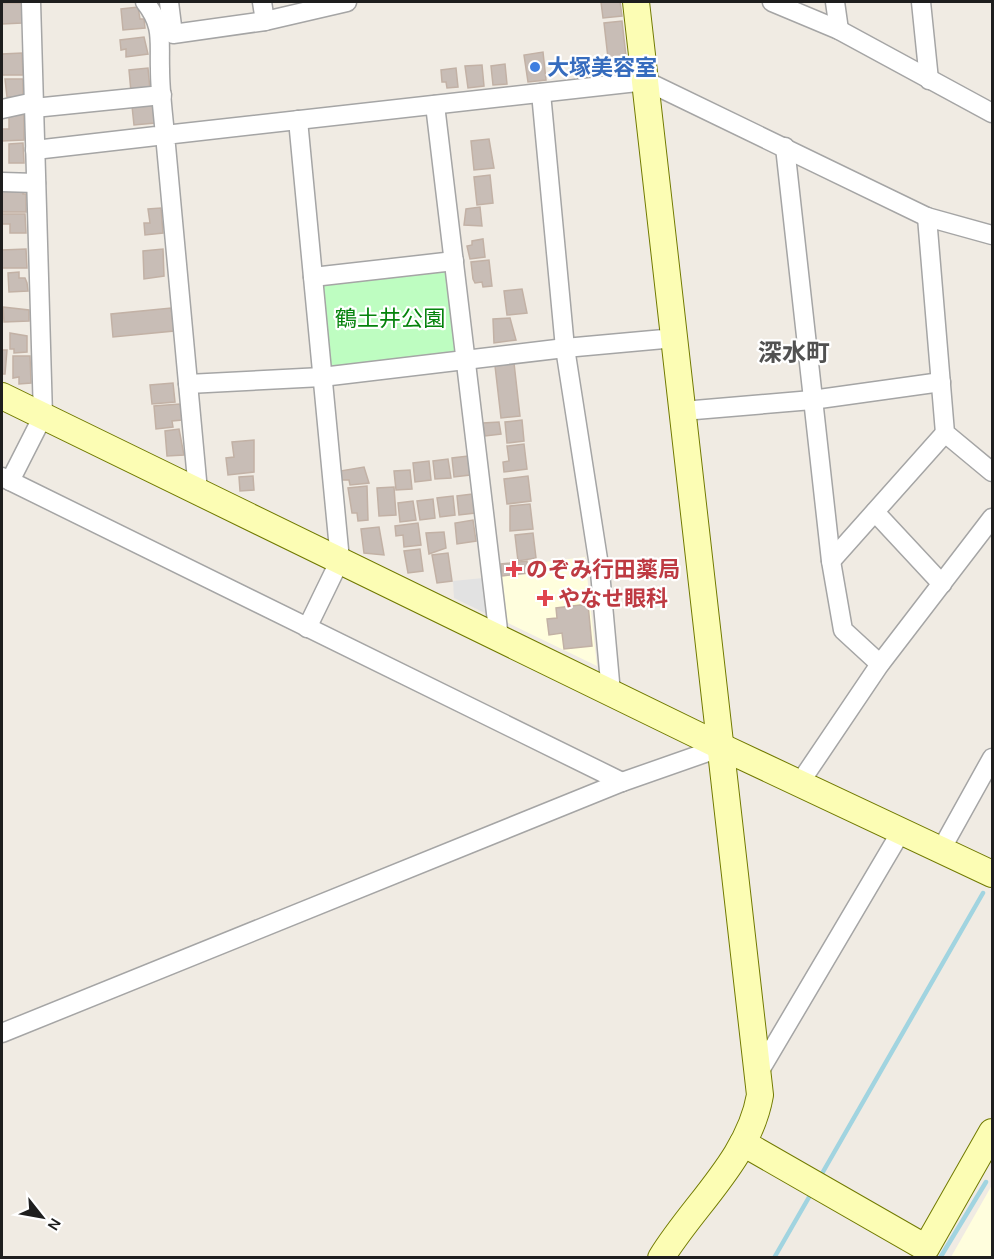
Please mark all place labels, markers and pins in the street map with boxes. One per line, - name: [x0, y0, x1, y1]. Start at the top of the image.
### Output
- place label: 大塚美容室: [547, 55, 657, 81]
- marker: 大塚美容室: [528, 60, 542, 74]
- place label: のぞみ行田薬局: [526, 557, 680, 583]
- marker: のぞみ行田薬局: [507, 562, 521, 576]
- place label: やなせ眼科: [558, 586, 668, 612]
- marker: やなせ眼科: [536, 589, 554, 607]

